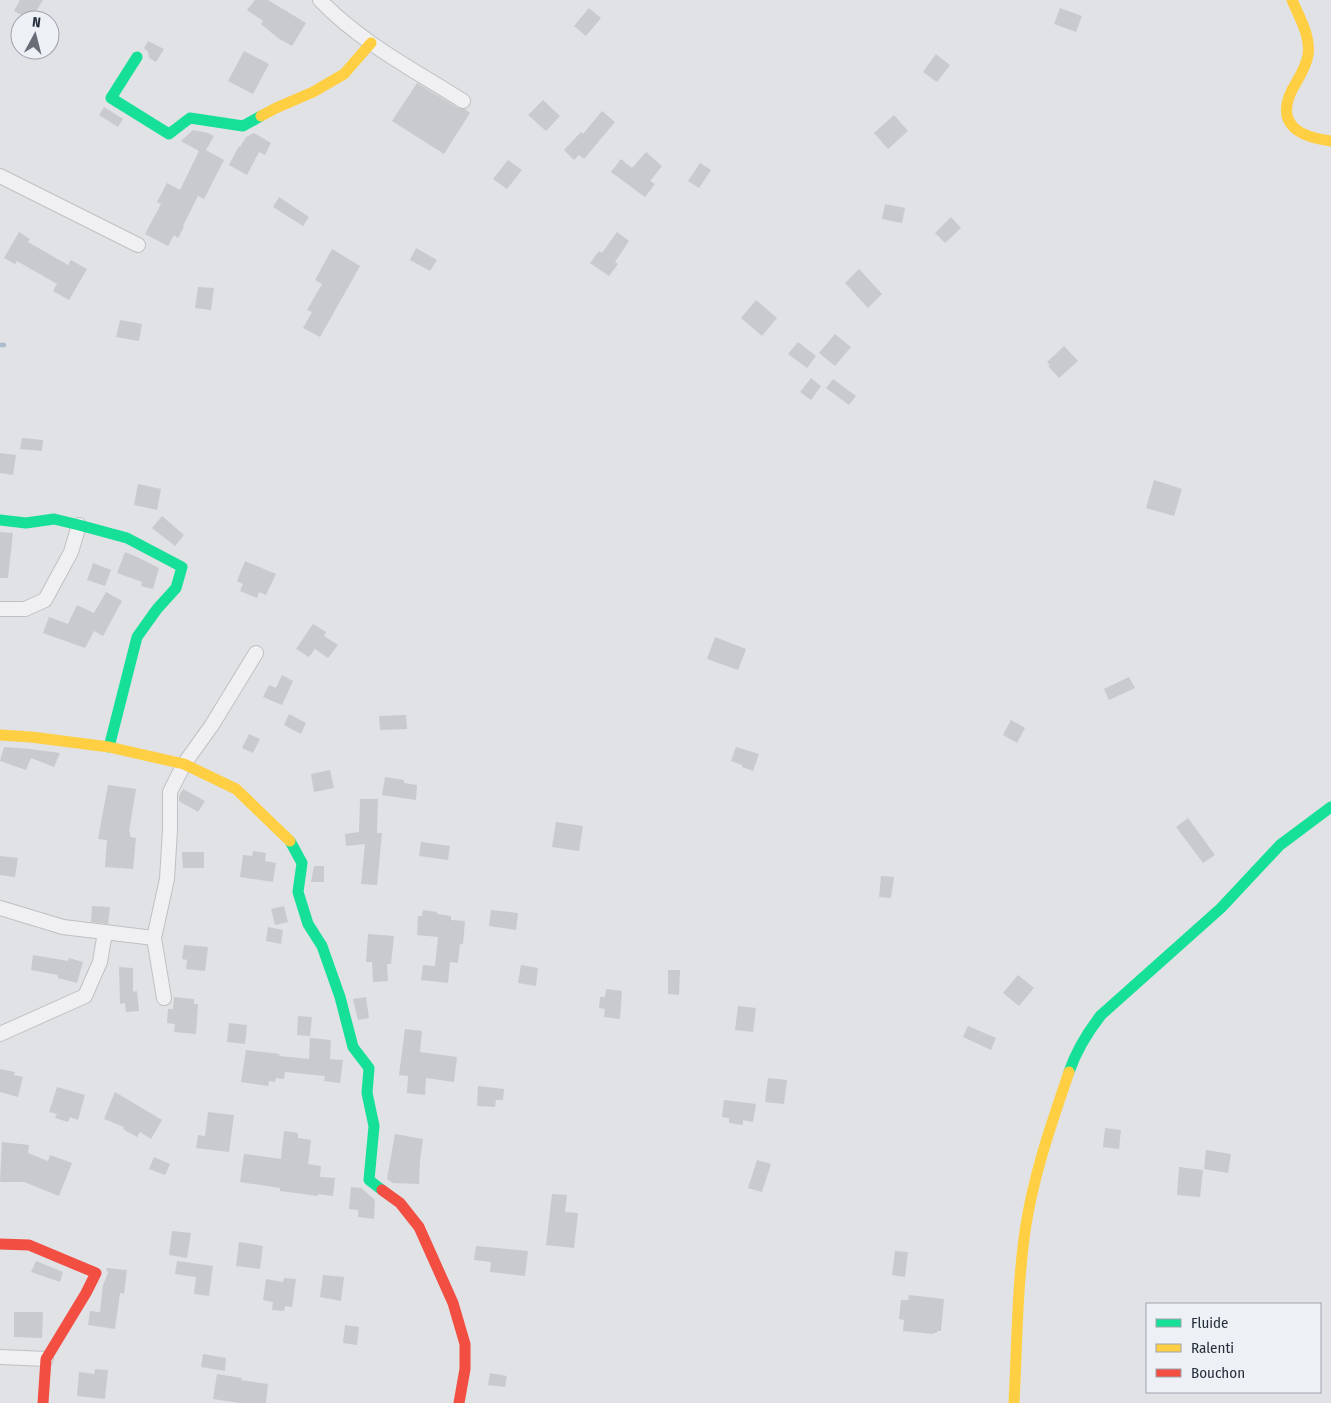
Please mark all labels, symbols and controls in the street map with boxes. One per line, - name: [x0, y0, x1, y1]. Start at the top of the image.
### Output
- north arrow: [10, 10, 60, 60]
- text: N: [31, 14, 42, 32]
- legend: [1146, 1303, 1321, 1393]
- text: Fluide: [1191, 1314, 1228, 1332]
- text: Ralenti: [1191, 1339, 1234, 1357]
- text: Bouchon: [1191, 1364, 1245, 1382]

